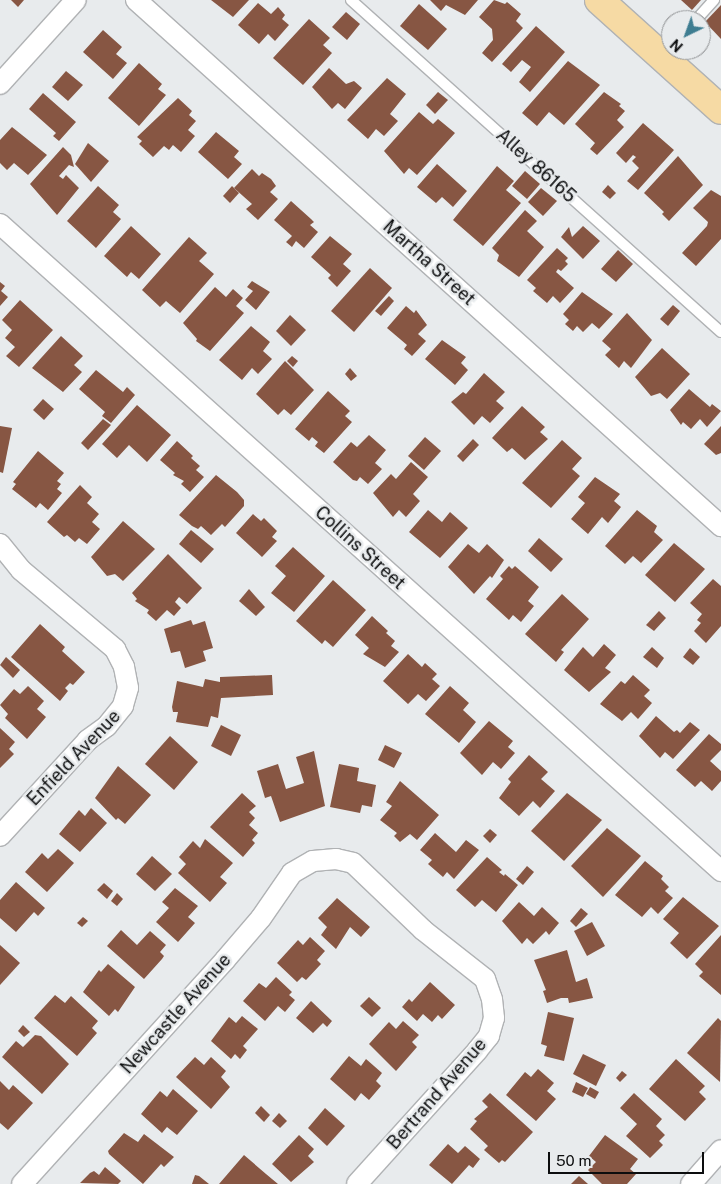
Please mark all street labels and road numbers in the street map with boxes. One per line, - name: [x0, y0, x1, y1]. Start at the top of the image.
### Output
- street label: Alley 86165: [492, 125, 580, 207]
- street label: Martha Street: [378, 216, 480, 310]
- street label: Collins Street: [310, 502, 410, 594]
- street label: Enfield Avenue: [23, 706, 125, 810]
- street label: Newcastle Avenue: [116, 949, 236, 1079]
- street label: Bertrand Avenue: [383, 1034, 491, 1154]

